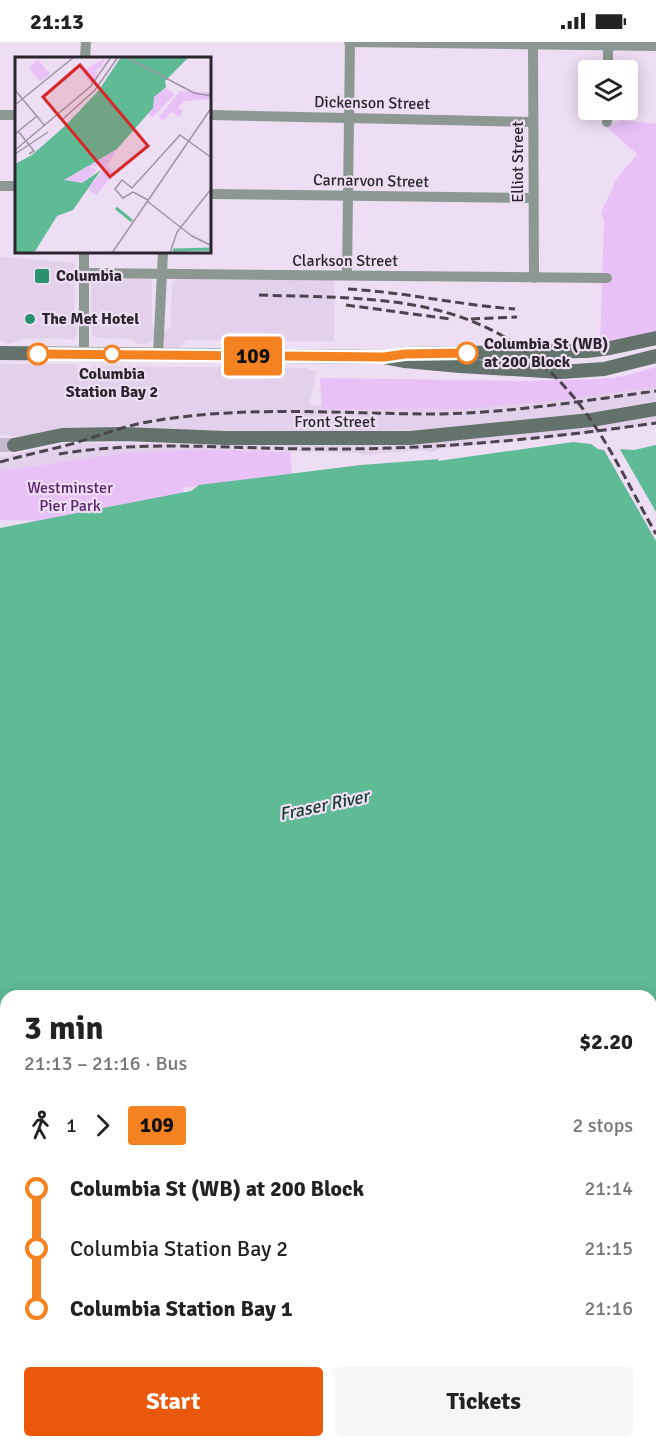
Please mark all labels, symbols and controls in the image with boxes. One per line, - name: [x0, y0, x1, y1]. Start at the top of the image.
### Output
- text: 21:13: [30, 8, 84, 35]
- inset map: [15, 57, 212, 254]
- map controls: [578, 60, 638, 120]
- button: layers: [578, 60, 638, 120]
- street label: Dickenson Street: [314, 92, 431, 114]
- street label: Elliot Street: [508, 121, 528, 203]
- street label: Carnarvon Street: [313, 170, 430, 192]
- street label: Clarkson Street: [292, 251, 398, 271]
- place label: Columbia: [56, 266, 122, 286]
- marker: Columbia: [33, 267, 51, 285]
- place label: The Met Hotel: [42, 309, 139, 329]
- marker: The Met Hotel: [23, 312, 37, 326]
- place label: Columbia St (WB) at 200 Block: [484, 334, 608, 372]
- line badge: 109: [218, 336, 288, 376]
- marker: Columbia St (WB) at 200 Block: [456, 342, 478, 364]
- unlabelled marker: [27, 343, 49, 365]
- text: 109: [236, 343, 270, 369]
- marker: Columbia Station Bay 2: [103, 345, 121, 363]
- place label: Columbia Station Bay 2: [66, 364, 158, 402]
- street label: Front Street: [294, 412, 376, 432]
- park label: Westminster Pier Park: [27, 478, 113, 516]
- water label: Fraser River: [277, 784, 373, 825]
- text: 3 min: [24, 1008, 104, 1049]
- text: $2.20: [579, 1028, 633, 1055]
- text: 21:13 – 21:16 · Bus: [24, 1051, 187, 1076]
- icon: walk: [24, 1109, 57, 1142]
- icon: forward: [86, 1109, 119, 1142]
- text: 109: [140, 1112, 174, 1138]
- text: 1: [66, 1113, 77, 1138]
- text: 2 stops: [572, 1113, 633, 1138]
- text: Columbia St (WB) at 200 Block: [70, 1175, 364, 1202]
- text: 21:14: [584, 1176, 633, 1201]
- text: Columbia Station Bay 2: [70, 1235, 288, 1262]
- text: 21:15: [584, 1236, 633, 1261]
- text: Columbia Station Bay 1: [70, 1295, 293, 1322]
- text: 21:16: [584, 1296, 633, 1321]
- button: Start: [24, 1367, 323, 1436]
- button: Tickets: [335, 1367, 633, 1436]

